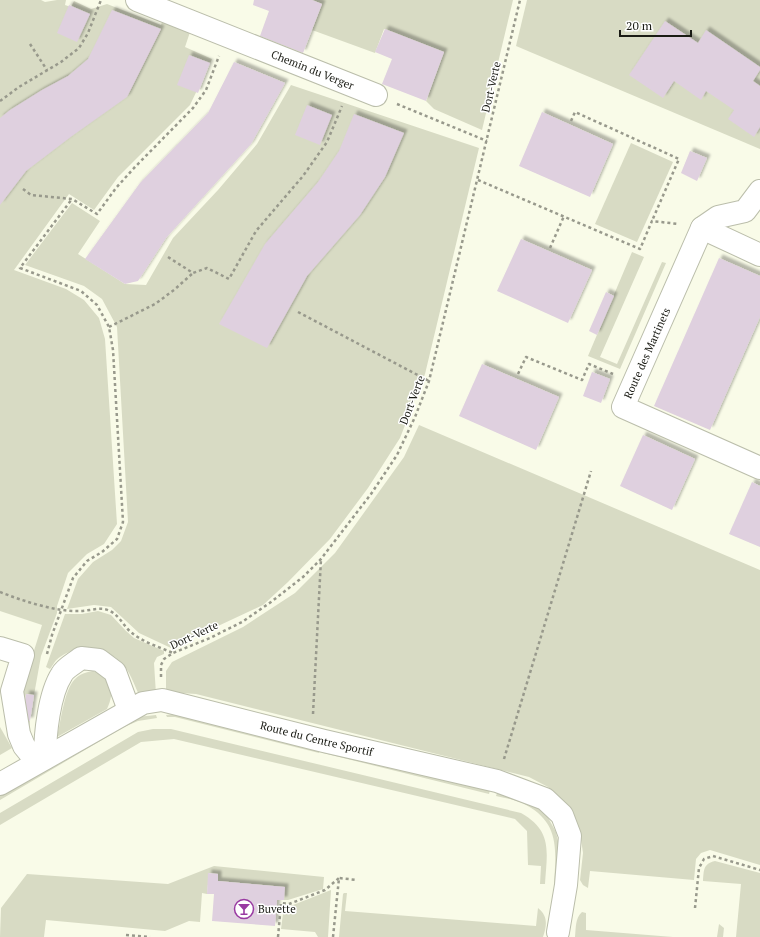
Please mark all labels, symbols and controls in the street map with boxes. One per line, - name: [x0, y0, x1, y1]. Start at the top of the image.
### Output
- scale bar: [620, 12, 691, 38]
- text: 20 m: [626, 18, 653, 33]
- street label: Chemin du Verger: [269, 47, 357, 93]
- street label: Dort-Verte: [478, 60, 504, 114]
- street label: Route des Martinets: [621, 305, 673, 401]
- street label: Dort-Verte: [396, 373, 428, 427]
- street label: Dort-Verte: [168, 618, 221, 652]
- street label: Route du Centre Sportif: [259, 718, 376, 759]
- bar icon: Buvette: [233, 898, 255, 920]
- place label: Buvette: [258, 902, 296, 916]

